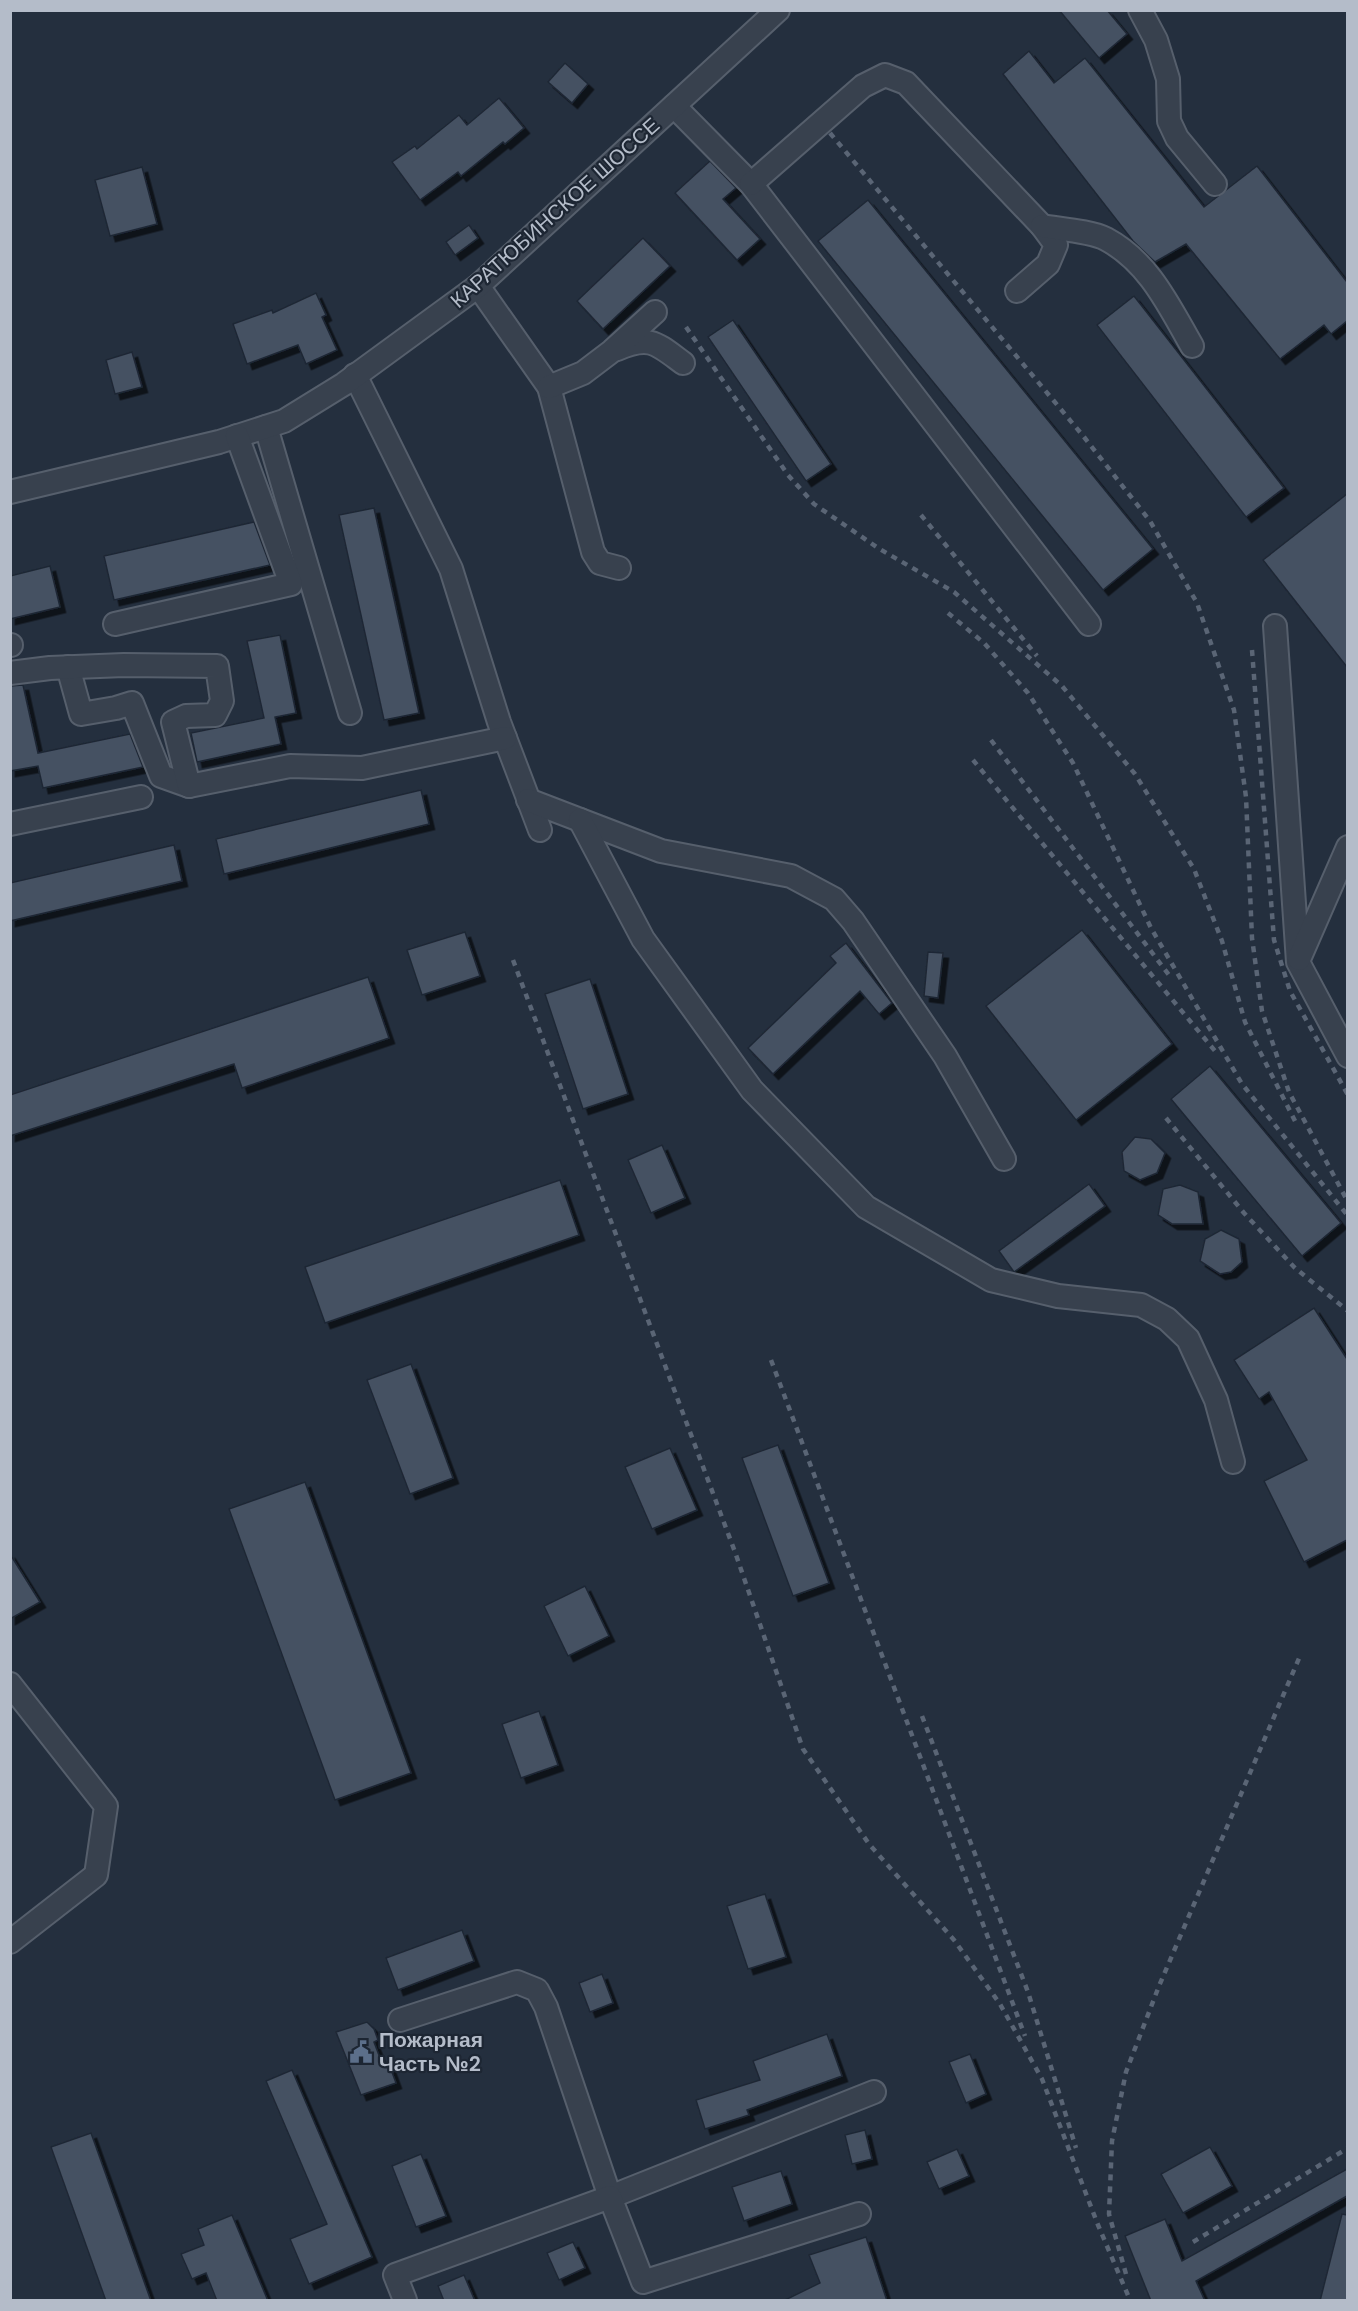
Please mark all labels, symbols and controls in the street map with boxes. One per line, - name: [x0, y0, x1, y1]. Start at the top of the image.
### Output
- street label: КАРАТЮБИНСКОЕ ШОССЕ: [444, 111, 666, 315]
- place label: Пожарная Часть №2: [379, 2026, 483, 2078]
- public building icon: Пожарная Часть №2: [348, 2039, 374, 2065]

